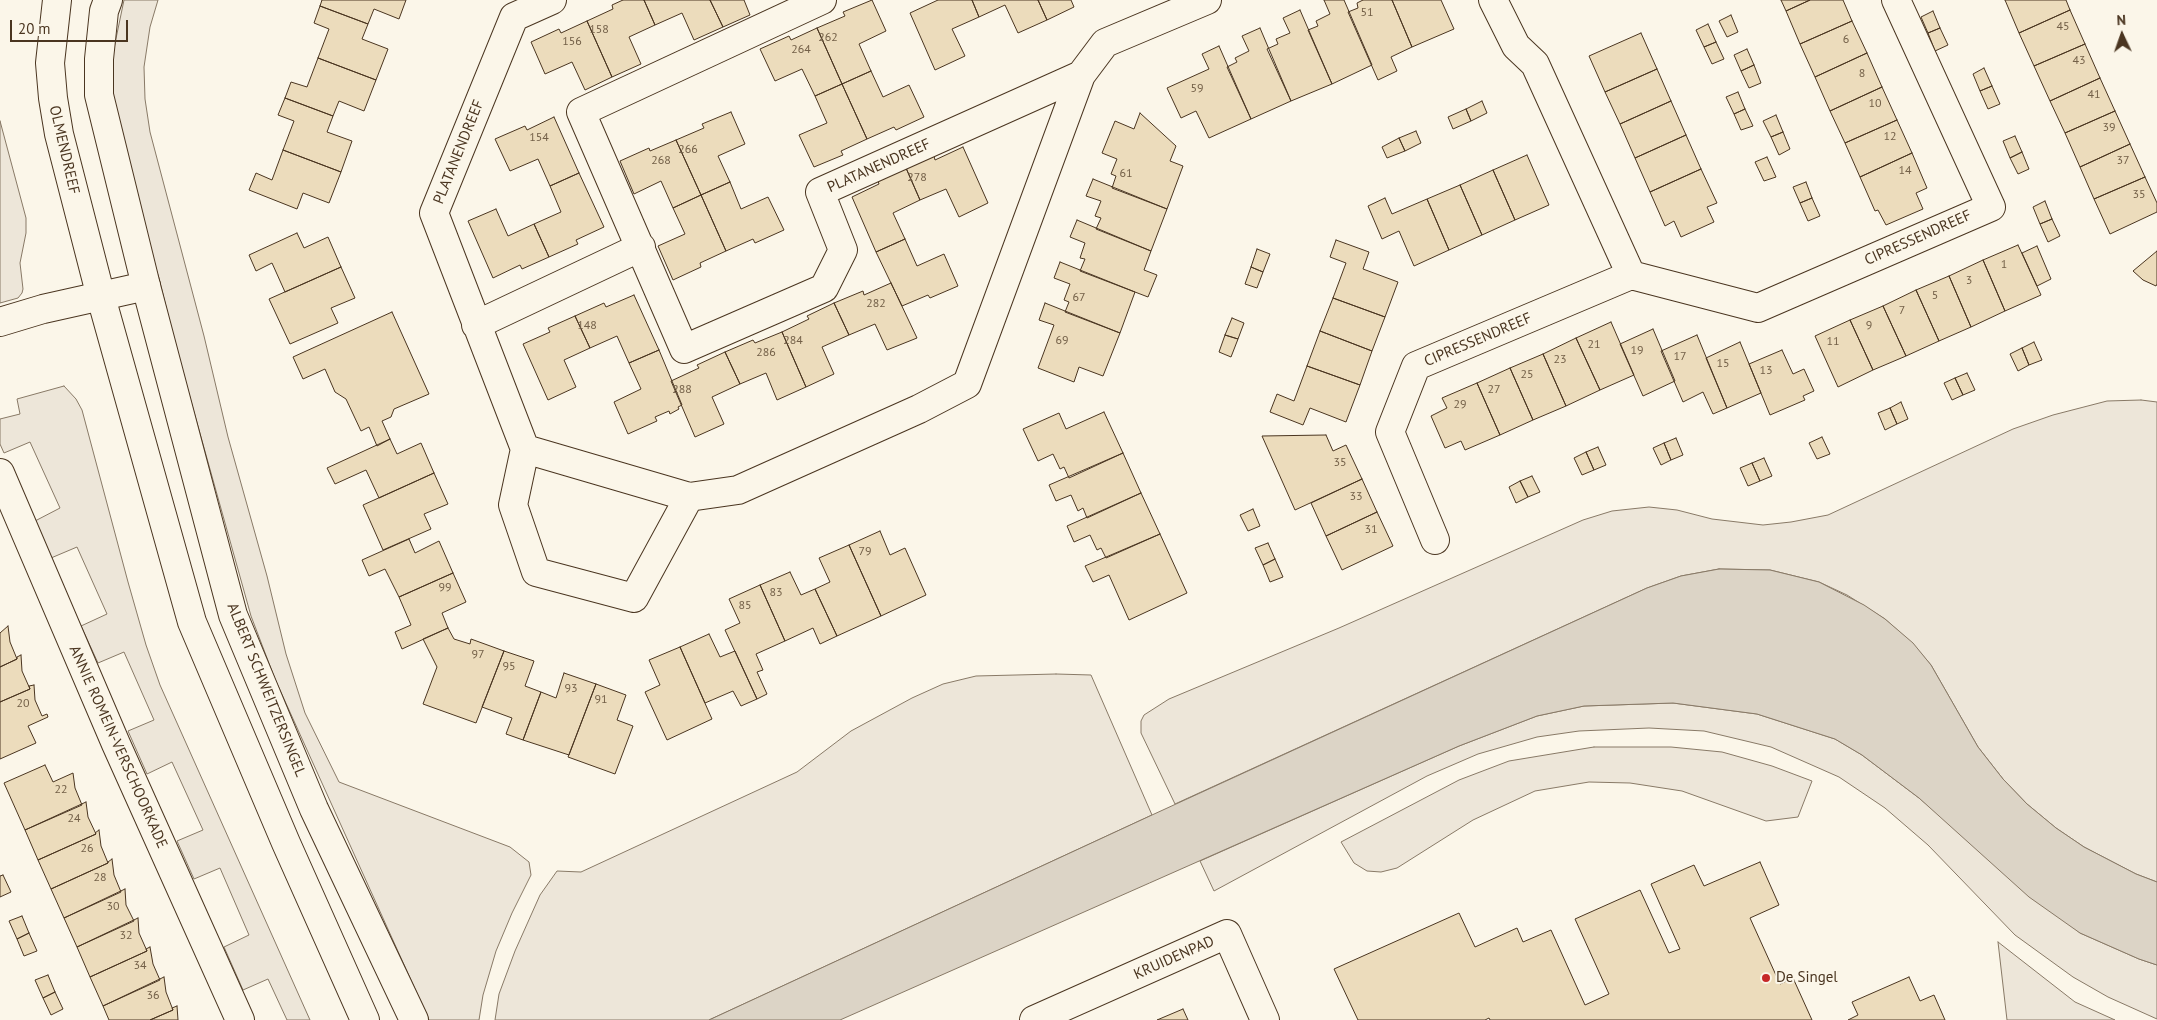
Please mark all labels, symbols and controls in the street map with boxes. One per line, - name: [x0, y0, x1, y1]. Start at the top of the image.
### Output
- house number: 51: [1360, 6, 1374, 20]
- scale bar: [12, 10, 130, 42]
- north arrow: [2097, 10, 2147, 60]
- text: N: [2116, 11, 2126, 29]
- text: 20 m: [18, 19, 51, 38]
- house number: 45: [2056, 20, 2070, 34]
- house number: 158: [589, 23, 609, 37]
- house number: 262: [818, 31, 838, 45]
- house number: 6: [1843, 33, 1849, 47]
- house number: 156: [562, 35, 582, 49]
- house number: 264: [791, 43, 811, 57]
- house number: 43: [2072, 54, 2086, 68]
- house number: 8: [1859, 67, 1865, 81]
- house number: 59: [1190, 82, 1204, 96]
- house number: 41: [2087, 88, 2101, 102]
- street label: PLATANENDREEF: [430, 97, 488, 207]
- house number: 10: [1868, 97, 1882, 111]
- street label: OLMENDREEF: [45, 104, 83, 196]
- house number: 39: [2102, 121, 2116, 135]
- house number: 12: [1883, 130, 1897, 144]
- house number: 154: [529, 131, 549, 145]
- street label: PLATANENDREEF: [825, 135, 933, 197]
- house number: 266: [678, 143, 698, 157]
- house number: 268: [651, 154, 671, 168]
- house number: 37: [2116, 154, 2130, 168]
- house number: 14: [1898, 164, 1912, 178]
- house number: 61: [1119, 167, 1133, 181]
- house number: 278: [907, 171, 927, 185]
- house number: 35: [2132, 188, 2146, 202]
- street label: CIPRESSENDREEF: [1862, 206, 1974, 270]
- house number: 1: [2001, 258, 2007, 272]
- house number: 3: [1966, 274, 1972, 288]
- house number: 5: [1932, 289, 1938, 303]
- house number: 67: [1072, 291, 1086, 305]
- house number: 282: [866, 297, 886, 311]
- house number: 7: [1899, 304, 1905, 318]
- street label: CIPRESSENDREEF: [1422, 309, 1534, 371]
- house number: 148: [577, 319, 597, 333]
- house number: 9: [1866, 319, 1872, 333]
- house number: 284: [783, 334, 803, 348]
- house number: 69: [1055, 334, 1069, 348]
- house number: 11: [1826, 335, 1840, 349]
- house number: 21: [1587, 338, 1601, 352]
- house number: 19: [1630, 344, 1644, 358]
- house number: 286: [756, 346, 776, 360]
- house number: 17: [1673, 350, 1687, 364]
- house number: 23: [1553, 353, 1567, 367]
- house number: 15: [1716, 357, 1730, 371]
- house number: 13: [1759, 364, 1773, 378]
- house number: 25: [1520, 368, 1534, 382]
- house number: 288: [672, 383, 692, 397]
- house number: 27: [1487, 383, 1501, 397]
- house number: 29: [1453, 398, 1467, 412]
- house number: 35: [1333, 456, 1347, 470]
- house number: 33: [1349, 490, 1363, 504]
- house number: 31: [1364, 523, 1378, 537]
- house number: 79: [858, 545, 872, 559]
- house number: 99: [438, 581, 452, 595]
- house number: 83: [769, 586, 783, 600]
- house number: 85: [738, 599, 752, 613]
- street label: ALBERT SCHWEITZERSINGEL: [223, 601, 309, 779]
- street label: ANNIE ROMEIN-VERSCHOORKADE: [65, 643, 171, 851]
- house number: 97: [471, 648, 485, 662]
- house number: 95: [502, 660, 516, 674]
- house number: 93: [564, 682, 578, 696]
- house number: 91: [594, 693, 608, 707]
- house number: 20: [16, 697, 30, 711]
- house number: 22: [54, 783, 68, 797]
- house number: 24: [67, 812, 81, 826]
- house number: 26: [80, 842, 94, 856]
- house number: 28: [93, 871, 107, 885]
- house number: 30: [106, 900, 120, 914]
- house number: 32: [119, 929, 133, 943]
- street label: KRUIDENPAD: [1131, 932, 1217, 984]
- house number: 34: [133, 959, 147, 973]
- place label: De Singel: [1776, 969, 1838, 987]
- marker: De Singel: [1760, 972, 1772, 984]
- house number: 36: [146, 989, 160, 1003]

